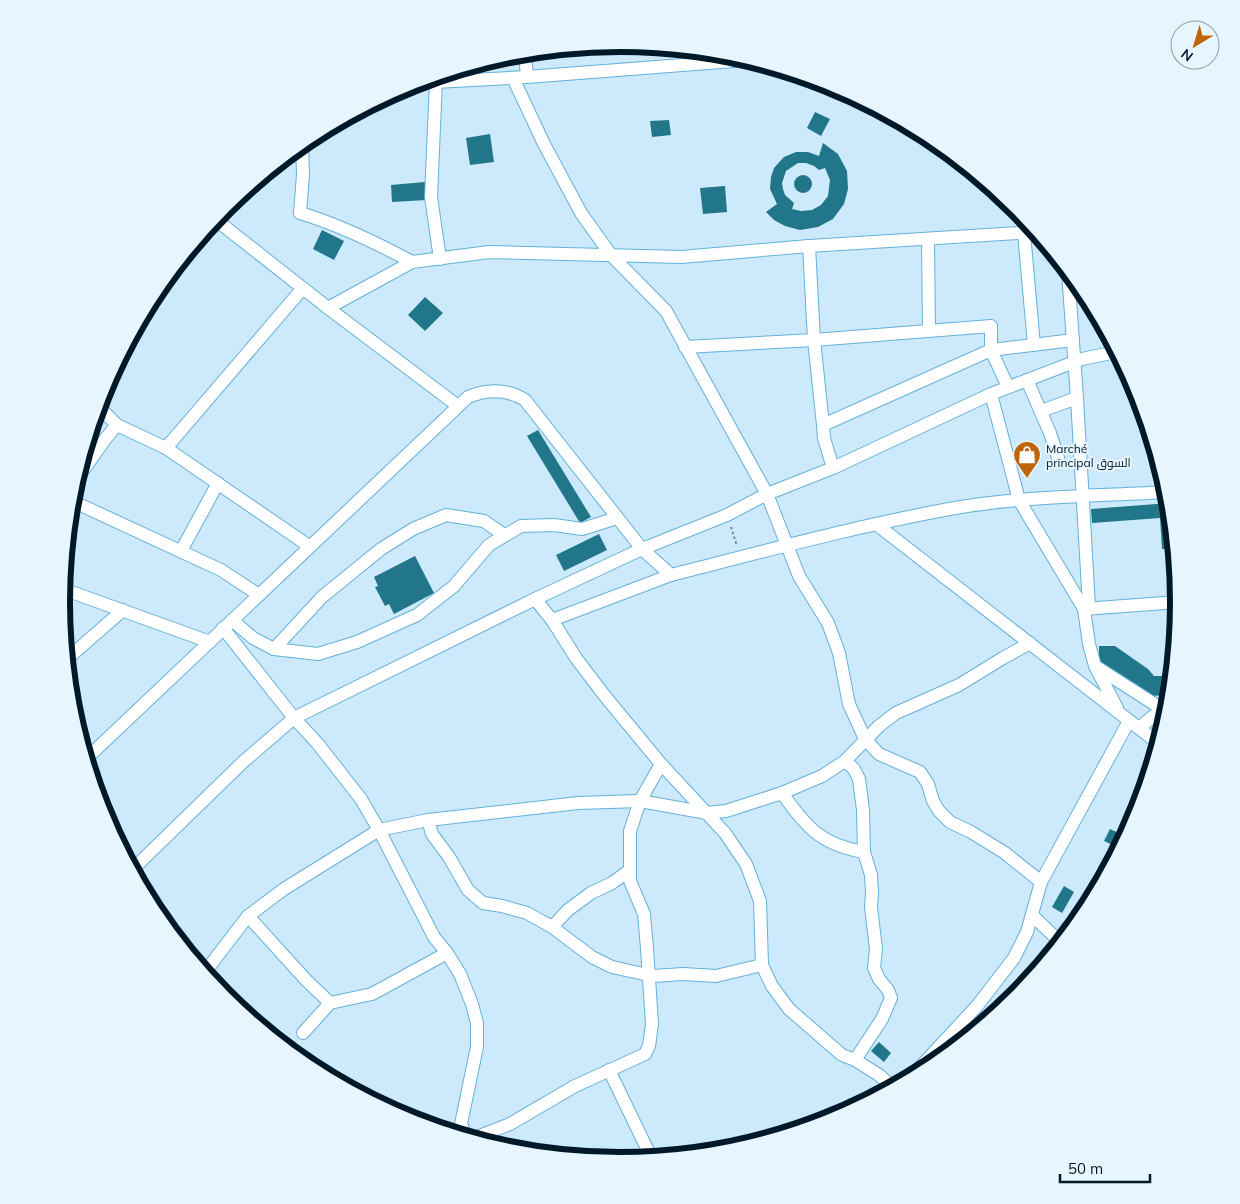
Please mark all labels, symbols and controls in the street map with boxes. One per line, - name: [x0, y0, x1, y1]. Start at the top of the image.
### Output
- north arrow: [1170, 20, 1220, 70]
- text: N: [1177, 45, 1197, 66]
- shop icon: Marché principal السوق: [1012, 440, 1042, 479]
- place label: Marché principal السوق: [1046, 441, 1131, 470]
- scale bar: [1060, 1152, 1150, 1184]
- text: 50 m: [1068, 1159, 1103, 1178]

